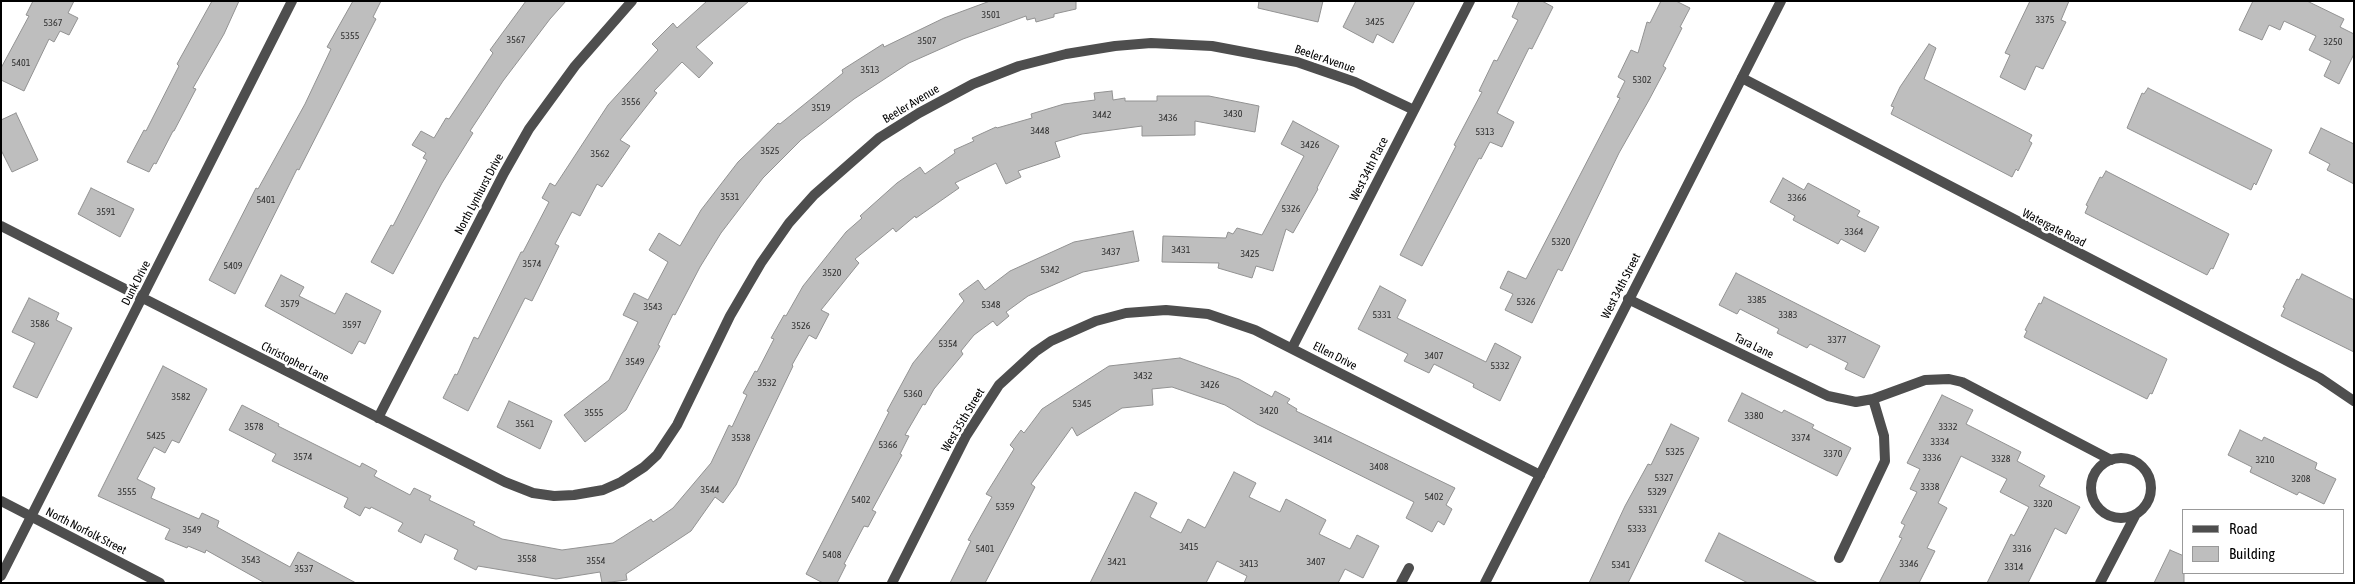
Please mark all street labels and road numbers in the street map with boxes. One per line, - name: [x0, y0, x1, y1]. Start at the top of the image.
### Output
- street label: Beeler Avenue: [1293, 42, 1357, 76]
- street label: Beeler Avenue: [880, 81, 942, 127]
- street label: West 34th Place: [1347, 135, 1391, 203]
- street label: North Lynhurst Drive: [452, 151, 506, 237]
- street label: Watergate Road: [2020, 206, 2088, 250]
- street label: West 34th Street: [1598, 251, 1644, 321]
- street label: Dunk Drive: [119, 258, 153, 308]
- street label: Tara Lane: [1732, 330, 1776, 362]
- street label: Christopher Lane: [259, 339, 331, 385]
- street label: Ellen Drive: [1311, 339, 1359, 373]
- street label: West 35th Street: [938, 386, 988, 454]
- street label: North Norfolk Street: [43, 504, 129, 558]

